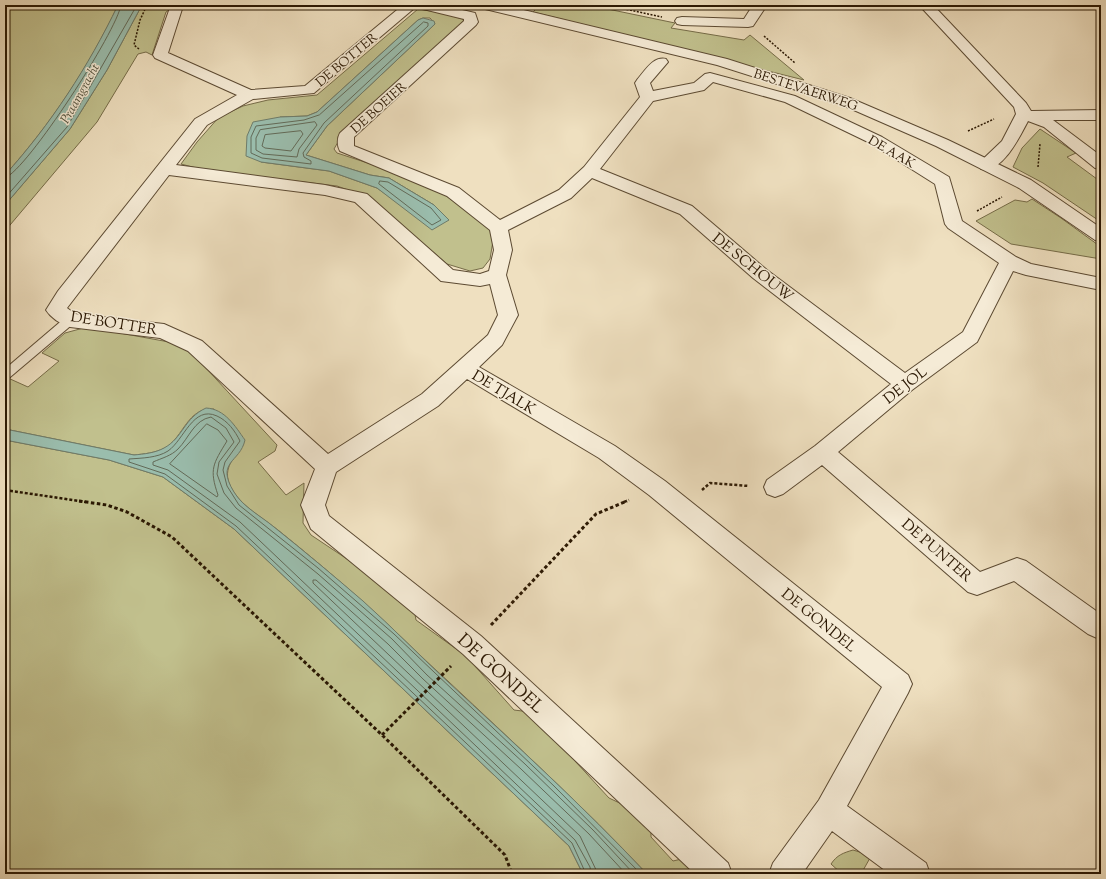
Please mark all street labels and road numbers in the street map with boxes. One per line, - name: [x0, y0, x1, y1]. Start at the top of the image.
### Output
- street label: DE BOTTER: [313, 29, 383, 92]
- street label: BESTEVAERWEG: [751, 66, 860, 116]
- street label: DE BOEIER: [347, 78, 412, 138]
- street label: DE AAK: [864, 132, 918, 174]
- street label: DE SCHOUW: [707, 229, 797, 308]
- street label: DE BOTTER: [69, 307, 159, 342]
- street label: DE JOL: [880, 362, 932, 410]
- street label: DE TJALK: [467, 366, 539, 421]
- street label: DE PUNTER: [896, 515, 976, 588]
- street label: DE GONDEL: [776, 584, 860, 658]
- street label: DE GONDEL: [450, 628, 549, 721]

